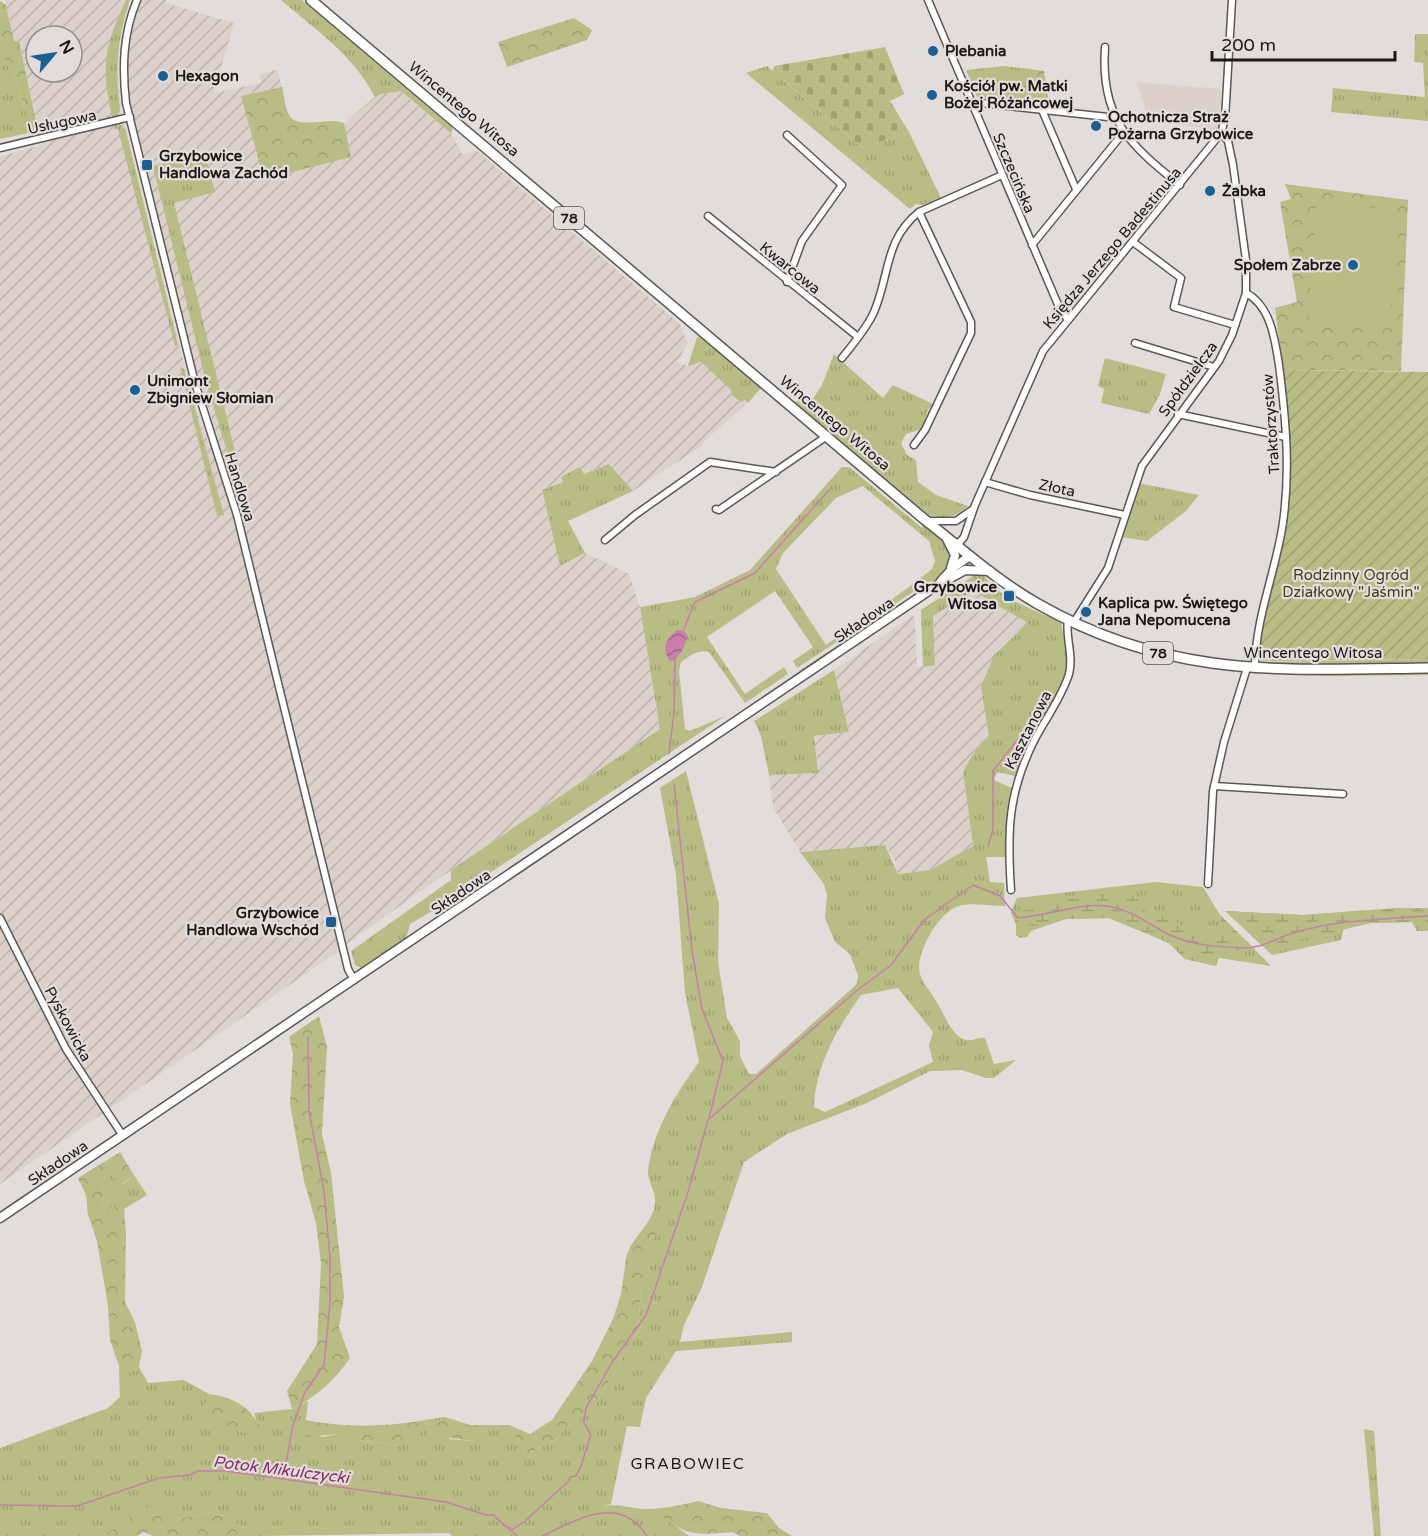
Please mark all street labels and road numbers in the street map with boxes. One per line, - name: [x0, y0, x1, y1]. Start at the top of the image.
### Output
- street label: Wincentego Witosa: [405, 57, 523, 161]
- street label: Usługowa: [26, 106, 98, 138]
- street label: Szczecińska: [989, 130, 1039, 216]
- street label: Księdza Jerzego Badestinusa: [1039, 163, 1185, 333]
- road number: 78: [554, 207, 584, 229]
- street label: Kwarcowa: [756, 238, 824, 298]
- street label: Spółdzielcza: [1155, 338, 1221, 420]
- street label: Wincentego Witosa: [776, 371, 894, 475]
- street label: Traktorzystów: [1259, 373, 1283, 475]
- street label: Handlowa: [221, 450, 259, 524]
- street label: Złota: [1037, 475, 1077, 501]
- street label: Składowa: [831, 593, 897, 647]
- road number: 78: [1143, 642, 1173, 664]
- street label: Wincentego Witosa: [1244, 644, 1383, 662]
- street label: Kasztanowa: [1001, 688, 1055, 772]
- street label: Składowa: [428, 865, 494, 919]
- street label: Pyskowicka: [41, 983, 95, 1065]
- street label: Składowa: [25, 1136, 91, 1190]

